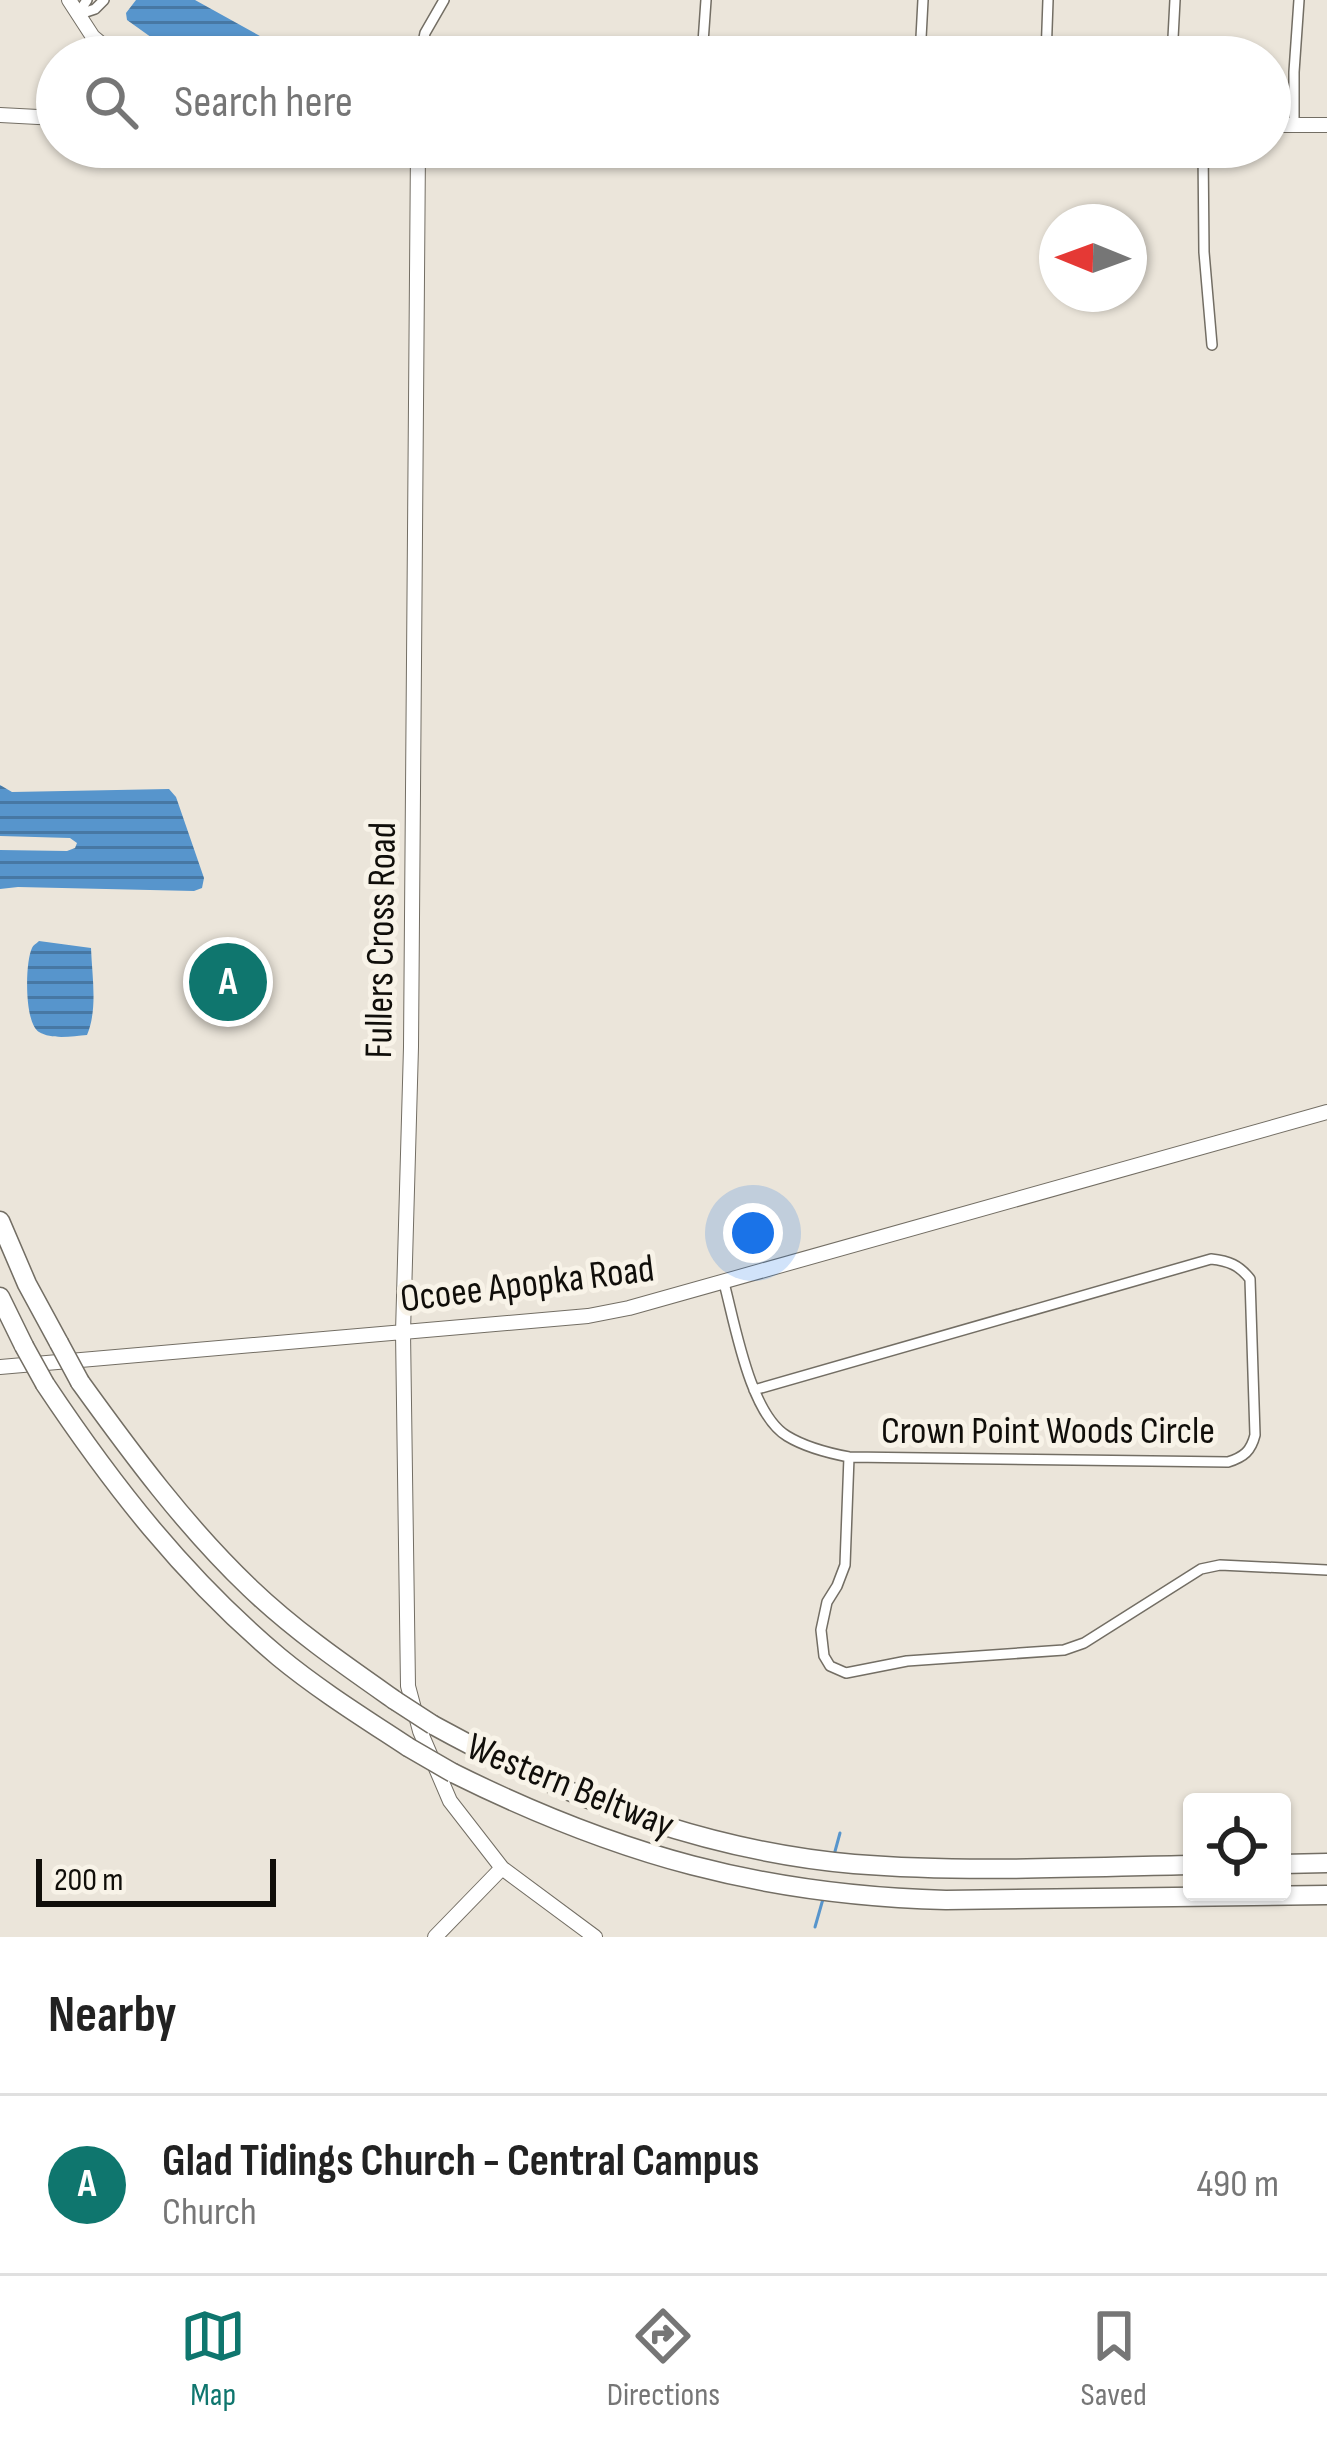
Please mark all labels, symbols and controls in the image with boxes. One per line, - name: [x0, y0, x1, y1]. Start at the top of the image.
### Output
- search box: [36, 36, 1291, 168]
- icon: search: [78, 69, 144, 135]
- text: Search here: [174, 75, 353, 130]
- north arrow: [1039, 204, 1147, 312]
- street label: Fullers Cross Road: [356, 821, 407, 1059]
- pin: A: [189, 937, 267, 1027]
- your location: [723, 1203, 783, 1263]
- street label: Ocoee Apopka Road: [398, 1246, 657, 1323]
- street label: Crown Point Woods Circle: [881, 1408, 1215, 1455]
- street label: Western Beltway: [460, 1723, 680, 1849]
- map controls: [1183, 1793, 1291, 1901]
- button: locate: [1183, 1793, 1291, 1901]
- scale bar: [36, 1853, 276, 1906]
- text: 200 m: [54, 1860, 123, 1900]
- text: Nearby: [48, 1985, 177, 2046]
- text: Glad Tidings Church - Central Campus: [162, 2134, 759, 2189]
- text: A: [78, 2161, 96, 2208]
- text: 490 m: [1197, 2161, 1279, 2208]
- text: Church: [162, 2189, 257, 2236]
- tab: Map: [180, 2303, 246, 2415]
- tab: Directions: [607, 2303, 720, 2415]
- tab: Saved: [1081, 2303, 1147, 2415]

